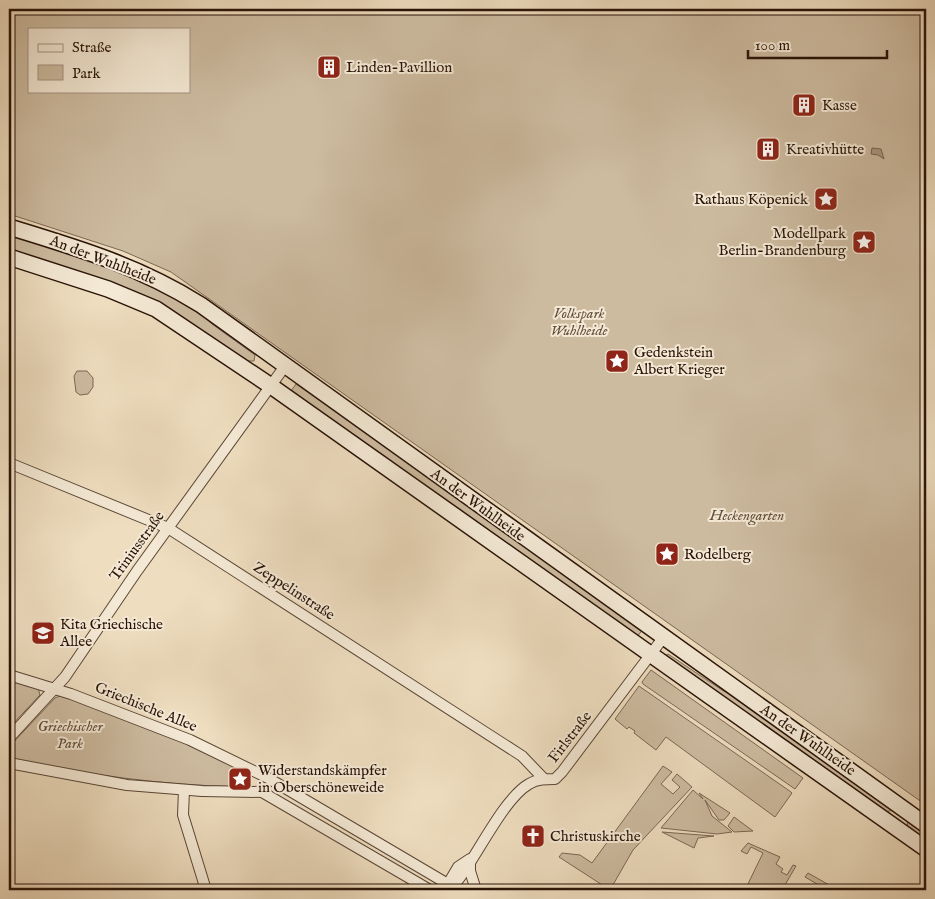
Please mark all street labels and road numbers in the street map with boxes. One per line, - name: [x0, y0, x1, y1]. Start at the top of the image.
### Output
- street label: An der Wuhlheide: [46, 231, 159, 289]
- street label: An der Wuhlheide: [426, 464, 529, 546]
- street label: Triniusstraße: [105, 507, 169, 584]
- street label: Zeppelinstraße: [250, 558, 339, 625]
- street label: Griechische Allee: [92, 678, 200, 736]
- street label: An der Wuhlheide: [756, 699, 860, 780]
- street label: Firlstraße: [544, 707, 596, 767]

